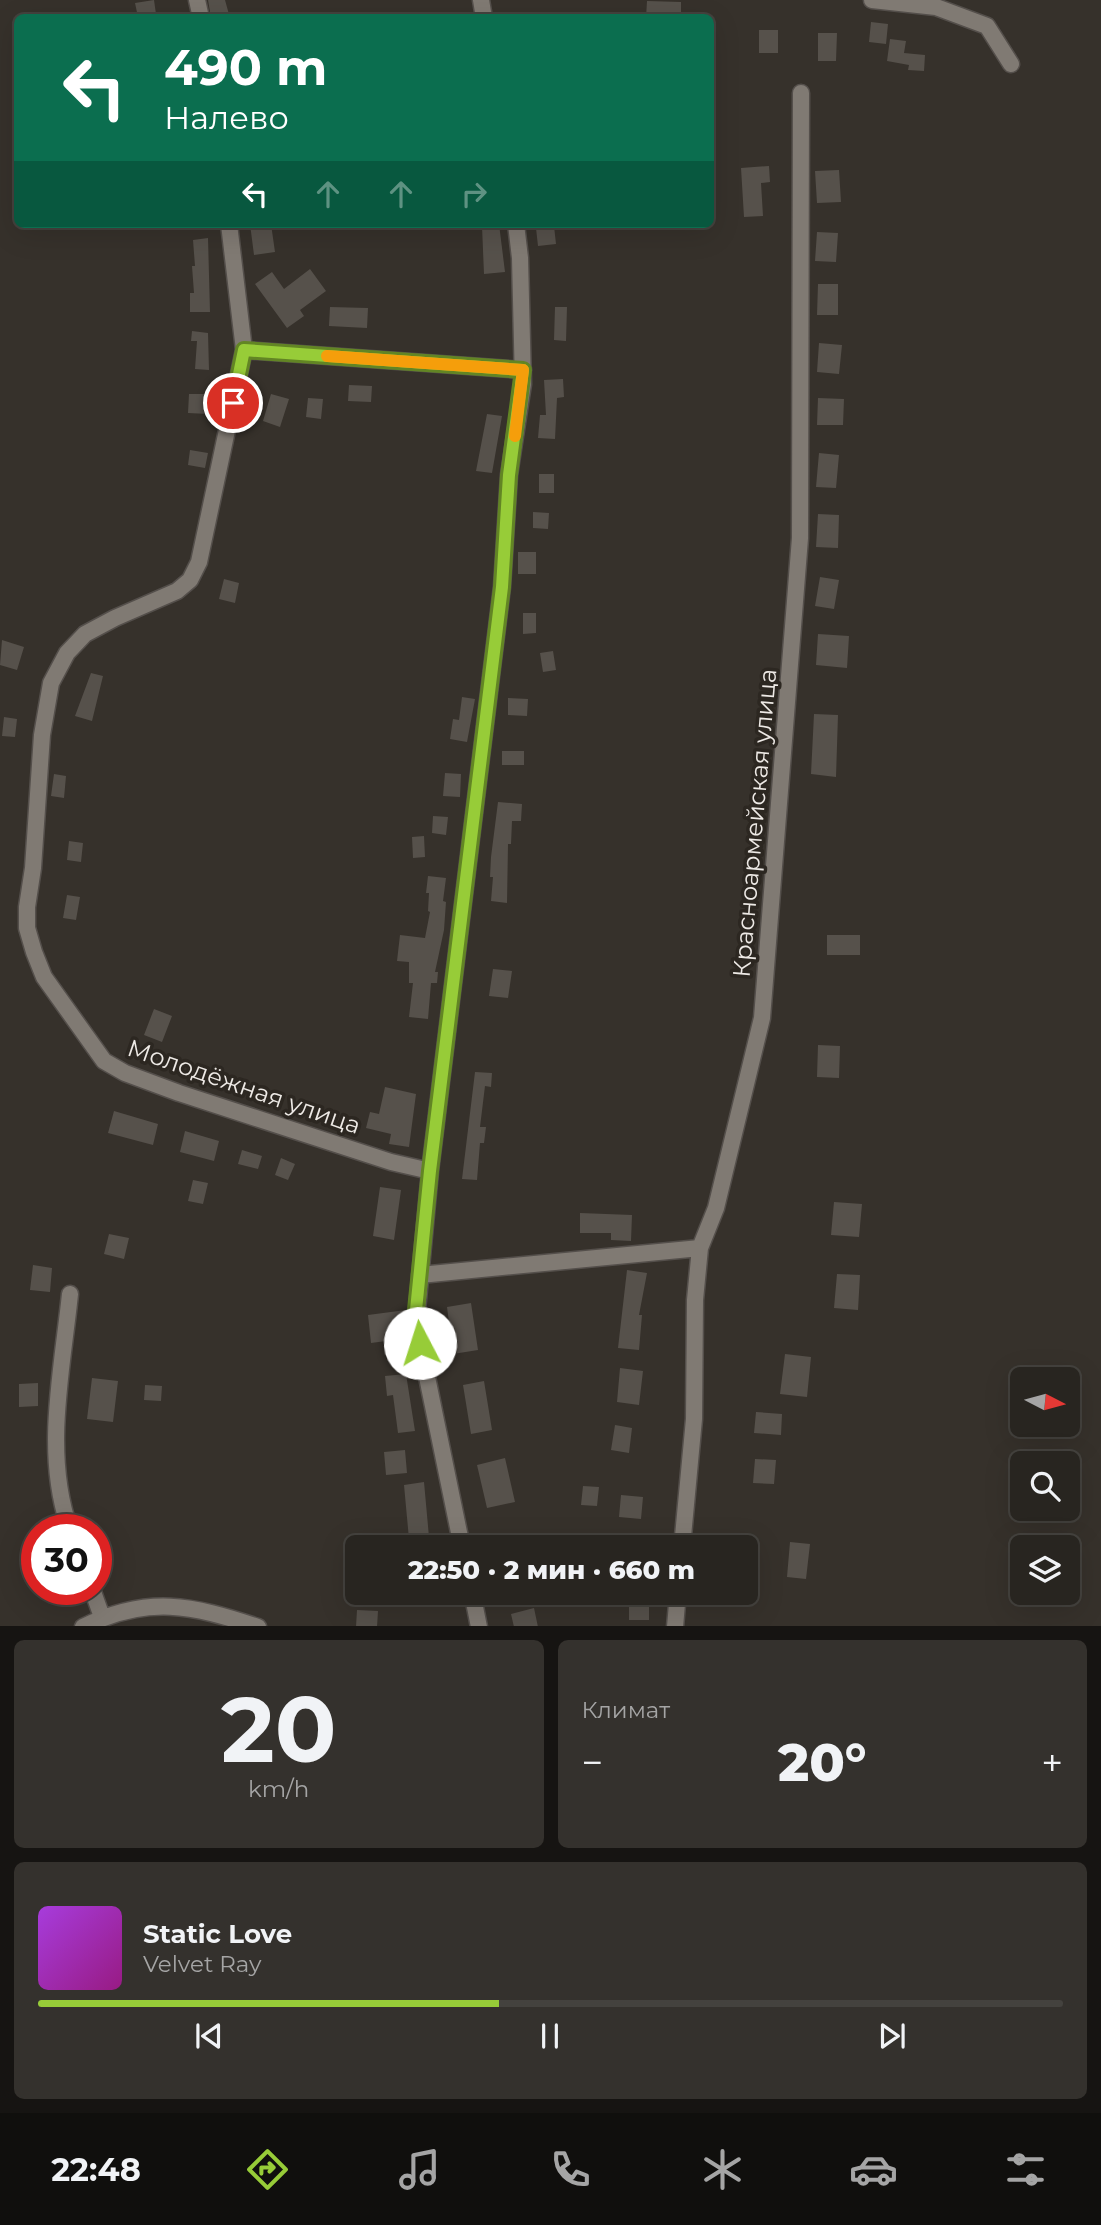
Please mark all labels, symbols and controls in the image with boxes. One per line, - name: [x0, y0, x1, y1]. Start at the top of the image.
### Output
- text: 490 m: [164, 38, 327, 97]
- icon: left: [49, 42, 140, 133]
- text: Налево: [164, 98, 289, 137]
- icon: left: [236, 175, 274, 213]
- icon: ahead: [309, 175, 347, 213]
- icon: ahead: [382, 175, 420, 213]
- icon: right: [455, 175, 493, 213]
- pin: [203, 373, 263, 433]
- icon: arrive: [214, 384, 252, 422]
- street label: Красноармейская улица: [727, 667, 782, 978]
- street label: Молодёжная улица: [124, 1033, 364, 1140]
- position arrow: [383, 1306, 457, 1380]
- north arrow: [1010, 1367, 1080, 1437]
- map controls: [1010, 1367, 1080, 1605]
- button: search: [1010, 1451, 1080, 1521]
- speed limit sign: 30: [21, 1514, 112, 1605]
- button: layers: [1010, 1535, 1080, 1605]
- text: 22:50 · 2 мин · 660 m: [408, 1554, 695, 1586]
- text: 20: [221, 1674, 336, 1785]
- text: Климат: [582, 1696, 670, 1724]
- text: 20°: [778, 1731, 866, 1794]
- text: −: [582, 1739, 603, 1786]
- text: +: [1041, 1739, 1063, 1786]
- text: km/h: [248, 1775, 309, 1803]
- text: Static Love: [143, 1918, 292, 1950]
- text: Velvet Ray: [143, 1950, 261, 1978]
- icon: previous: [190, 2017, 228, 2055]
- icon: pause: [531, 2017, 569, 2055]
- icon: next: [873, 2017, 911, 2055]
- icon: directions: [243, 2145, 292, 2194]
- icon: music: [395, 2145, 444, 2194]
- icon: phone: [546, 2145, 595, 2194]
- icon: climate: [698, 2145, 747, 2194]
- icon: car: [849, 2145, 898, 2194]
- icon: filters: [1001, 2145, 1050, 2194]
- text: 22:48: [51, 2150, 141, 2189]

